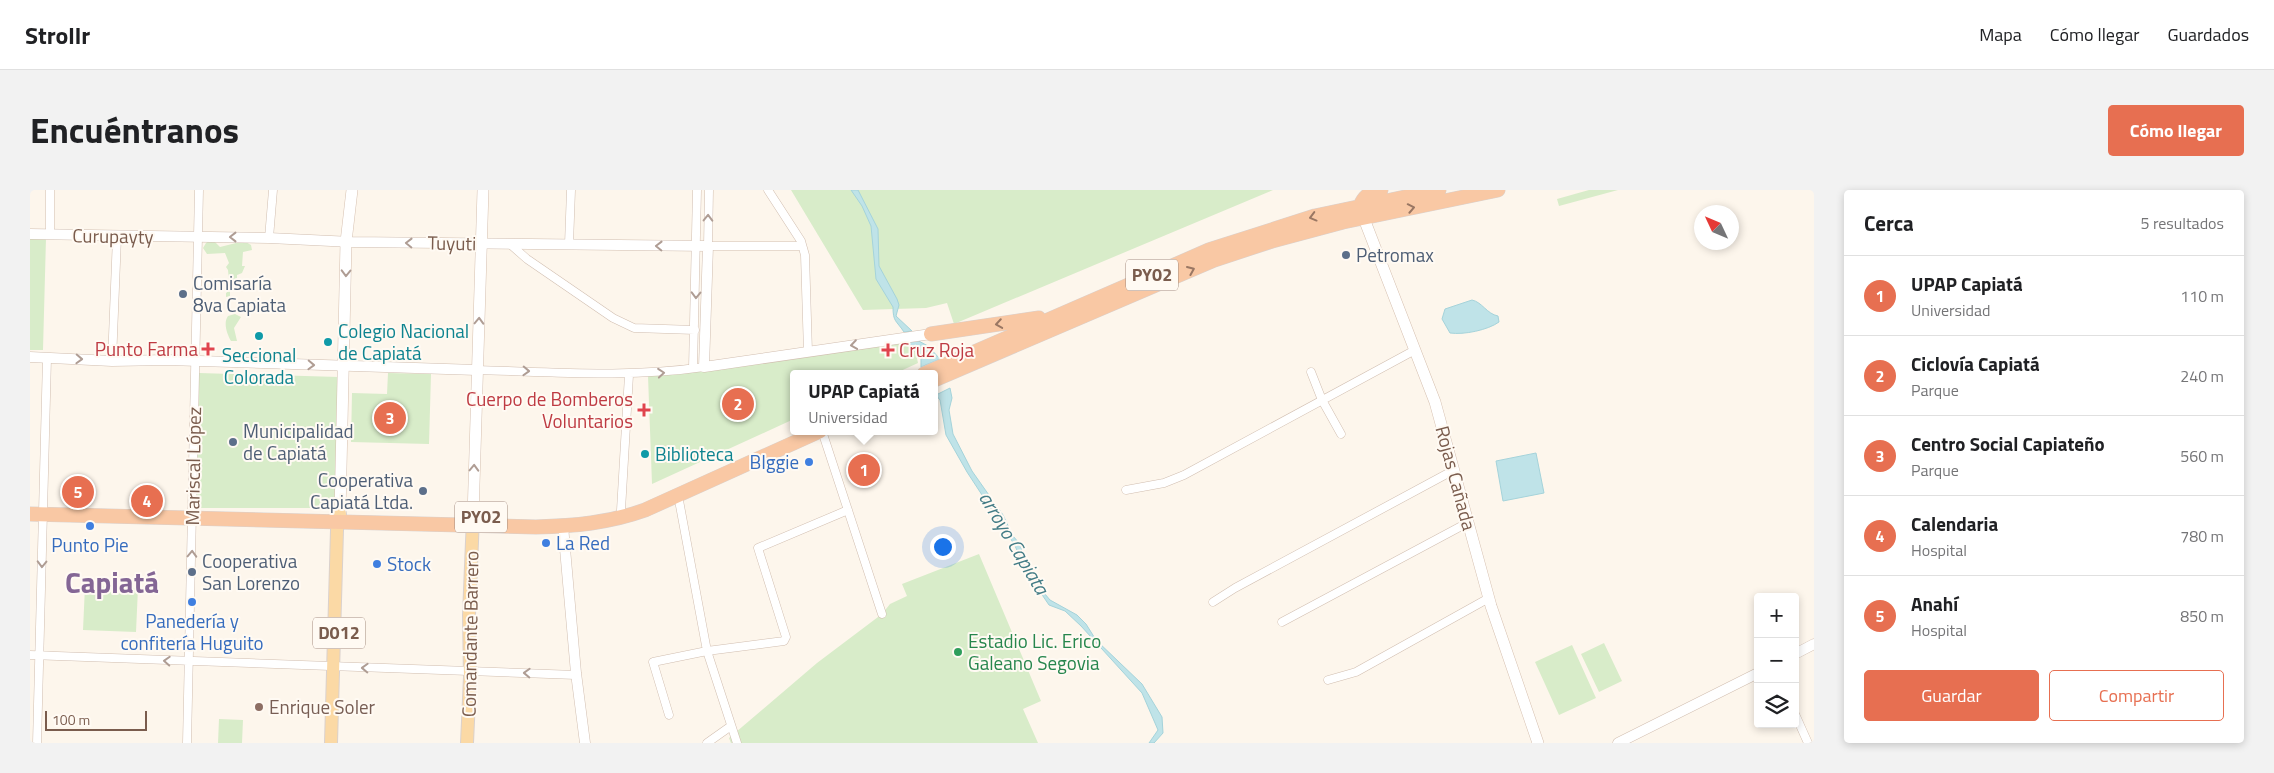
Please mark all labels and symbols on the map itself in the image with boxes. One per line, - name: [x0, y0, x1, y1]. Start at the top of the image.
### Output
- one-way arrow: [1407, 203, 1416, 213]
- north arrow: [1694, 205, 1739, 250]
- one-way arrow: [1309, 211, 1317, 221]
- one-way arrow: [703, 214, 713, 222]
- street label: Curupayty: [72, 220, 154, 251]
- street label: Tuyuti: [427, 228, 477, 257]
- one-way arrow: [229, 232, 236, 242]
- one-way arrow: [405, 238, 412, 248]
- one-way arrow: [655, 240, 663, 251]
- place label: Petromax: [1356, 240, 1434, 269]
- marker: Petromax: [1340, 249, 1352, 261]
- road number: PY02: [1126, 260, 1178, 290]
- one-way arrow: [1186, 266, 1195, 277]
- place label: Comisaría 8va Capiata: [193, 268, 287, 319]
- one-way arrow: [341, 270, 351, 278]
- marker: Comisaría 8va Capiata: [177, 288, 189, 300]
- one-way arrow: [691, 292, 701, 299]
- place label: Colegio Nacional de Capiatá: [338, 316, 469, 367]
- one-way arrow: [474, 317, 484, 324]
- one-way arrow: [995, 318, 1003, 329]
- marker: Seccional Colorada: [253, 330, 265, 342]
- place label: Punto Farma: [95, 334, 198, 363]
- place label: Cruz Roja: [899, 335, 974, 364]
- marker: Colegio Nacional de Capiatá: [322, 336, 334, 348]
- one-way arrow: [850, 339, 858, 350]
- place label: Seccional Colorada: [222, 340, 296, 391]
- marker: Punto Farma: [202, 343, 214, 355]
- marker: Cruz Roja: [881, 343, 895, 357]
- one-way arrow: [75, 354, 83, 365]
- one-way arrow: [308, 360, 315, 370]
- one-way arrow: [522, 366, 530, 376]
- one-way arrow: [658, 368, 666, 379]
- place label: Cuerpo de Bomberos Voluntarios: [466, 384, 633, 435]
- pin: 2: [722, 385, 754, 423]
- pin: 3: [374, 399, 406, 437]
- marker: Cuerpo de Bomberos Voluntarios: [637, 403, 651, 417]
- street label: Mariscal López: [177, 406, 208, 526]
- place label: Municipalidad de Capiatá: [243, 416, 354, 467]
- street label: Rojas Cañada: [1429, 422, 1485, 534]
- marker: Municipalidad de Capiatá: [227, 436, 239, 448]
- place label: Biblioteca: [655, 439, 734, 468]
- place label: BIggie: [750, 447, 799, 476]
- marker: Biblioteca: [639, 448, 651, 460]
- pin: 1: [848, 451, 880, 489]
- marker: BIggie: [803, 456, 815, 468]
- one-way arrow: [469, 464, 480, 472]
- place label: Cooperativa Capiatá Ltda.: [310, 465, 413, 516]
- pin: 5: [62, 473, 94, 511]
- pin: 4: [131, 482, 163, 520]
- marker: Cooperativa Capiatá Ltda.: [417, 485, 429, 497]
- water label: arroyo Capiata: [971, 485, 1058, 601]
- road number: PY02: [455, 502, 507, 532]
- marker: Punto Pie: [84, 520, 96, 532]
- place label: La Red: [556, 528, 610, 557]
- place label: Punto Pie: [51, 530, 129, 559]
- your location: [930, 534, 956, 560]
- marker: La Red: [540, 537, 552, 549]
- place label: Cooperativa San Lorenzo: [202, 546, 300, 597]
- place label: Stock: [387, 549, 431, 578]
- one-way arrow: [186, 550, 197, 558]
- street label: Comandante Barrero: [454, 551, 485, 717]
- marker: Stock: [371, 558, 383, 570]
- one-way arrow: [37, 560, 47, 568]
- district label: Capiatá: [65, 560, 159, 604]
- marker: Cooperativa San Lorenzo: [186, 566, 198, 578]
- marker: Panedería y confitería Huguito: [186, 596, 198, 608]
- place label: Panedería y confitería Huguito: [120, 606, 264, 657]
- road number: D012: [313, 618, 365, 648]
- place label: Estadio Lic. Erico Galeano Segovia: [968, 626, 1101, 677]
- marker: Estadio Lic. Erico Galeano Segovia: [952, 646, 964, 658]
- one-way arrow: [163, 656, 171, 666]
- one-way arrow: [360, 662, 368, 673]
- one-way arrow: [523, 668, 530, 678]
- place label: Enrique Soler: [269, 692, 376, 721]
- marker: Enrique Soler: [253, 701, 265, 713]
- scale bar: [45, 708, 148, 731]

